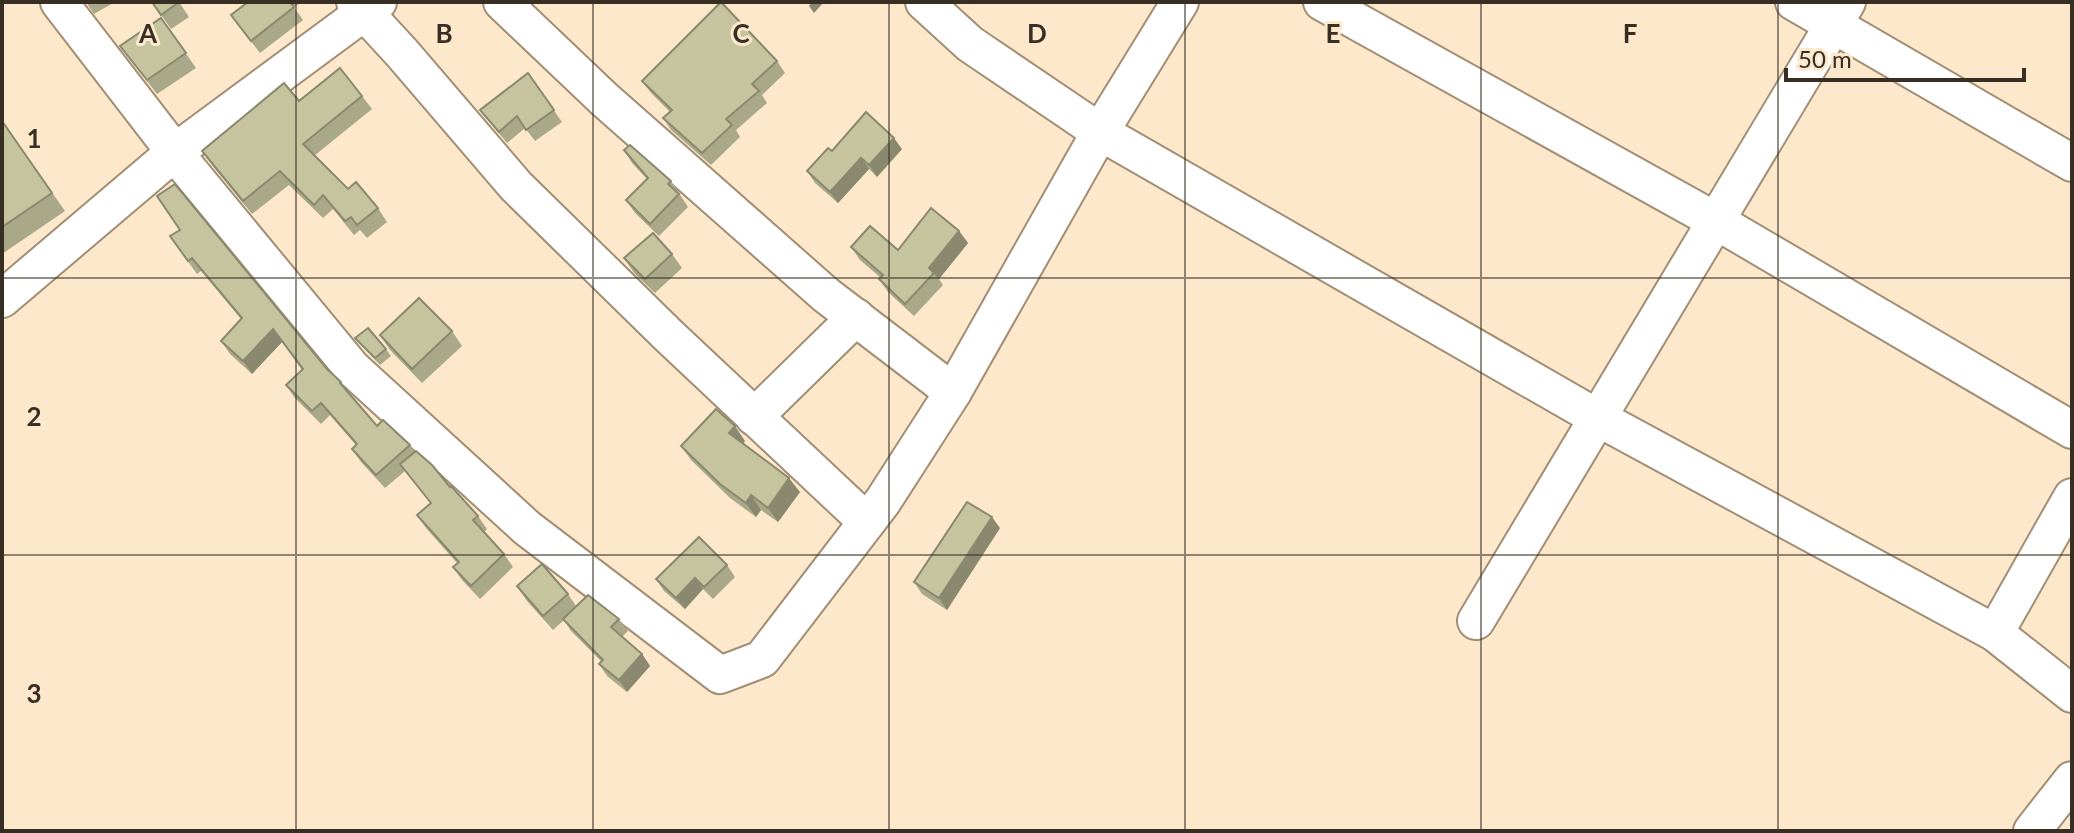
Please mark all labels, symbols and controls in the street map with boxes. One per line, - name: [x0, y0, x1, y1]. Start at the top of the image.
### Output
- text: A: [138, 17, 158, 49]
- text: B: [435, 17, 453, 49]
- text: C: [732, 17, 750, 49]
- text: D: [1027, 17, 1047, 49]
- text: E: [1326, 17, 1340, 49]
- text: F: [1623, 17, 1637, 49]
- scale bar: [1786, 32, 2024, 82]
- text: 50 m: [1798, 44, 1852, 73]
- text: 1: [26, 122, 42, 154]
- text: 2: [26, 400, 42, 432]
- text: 3: [26, 677, 42, 709]

